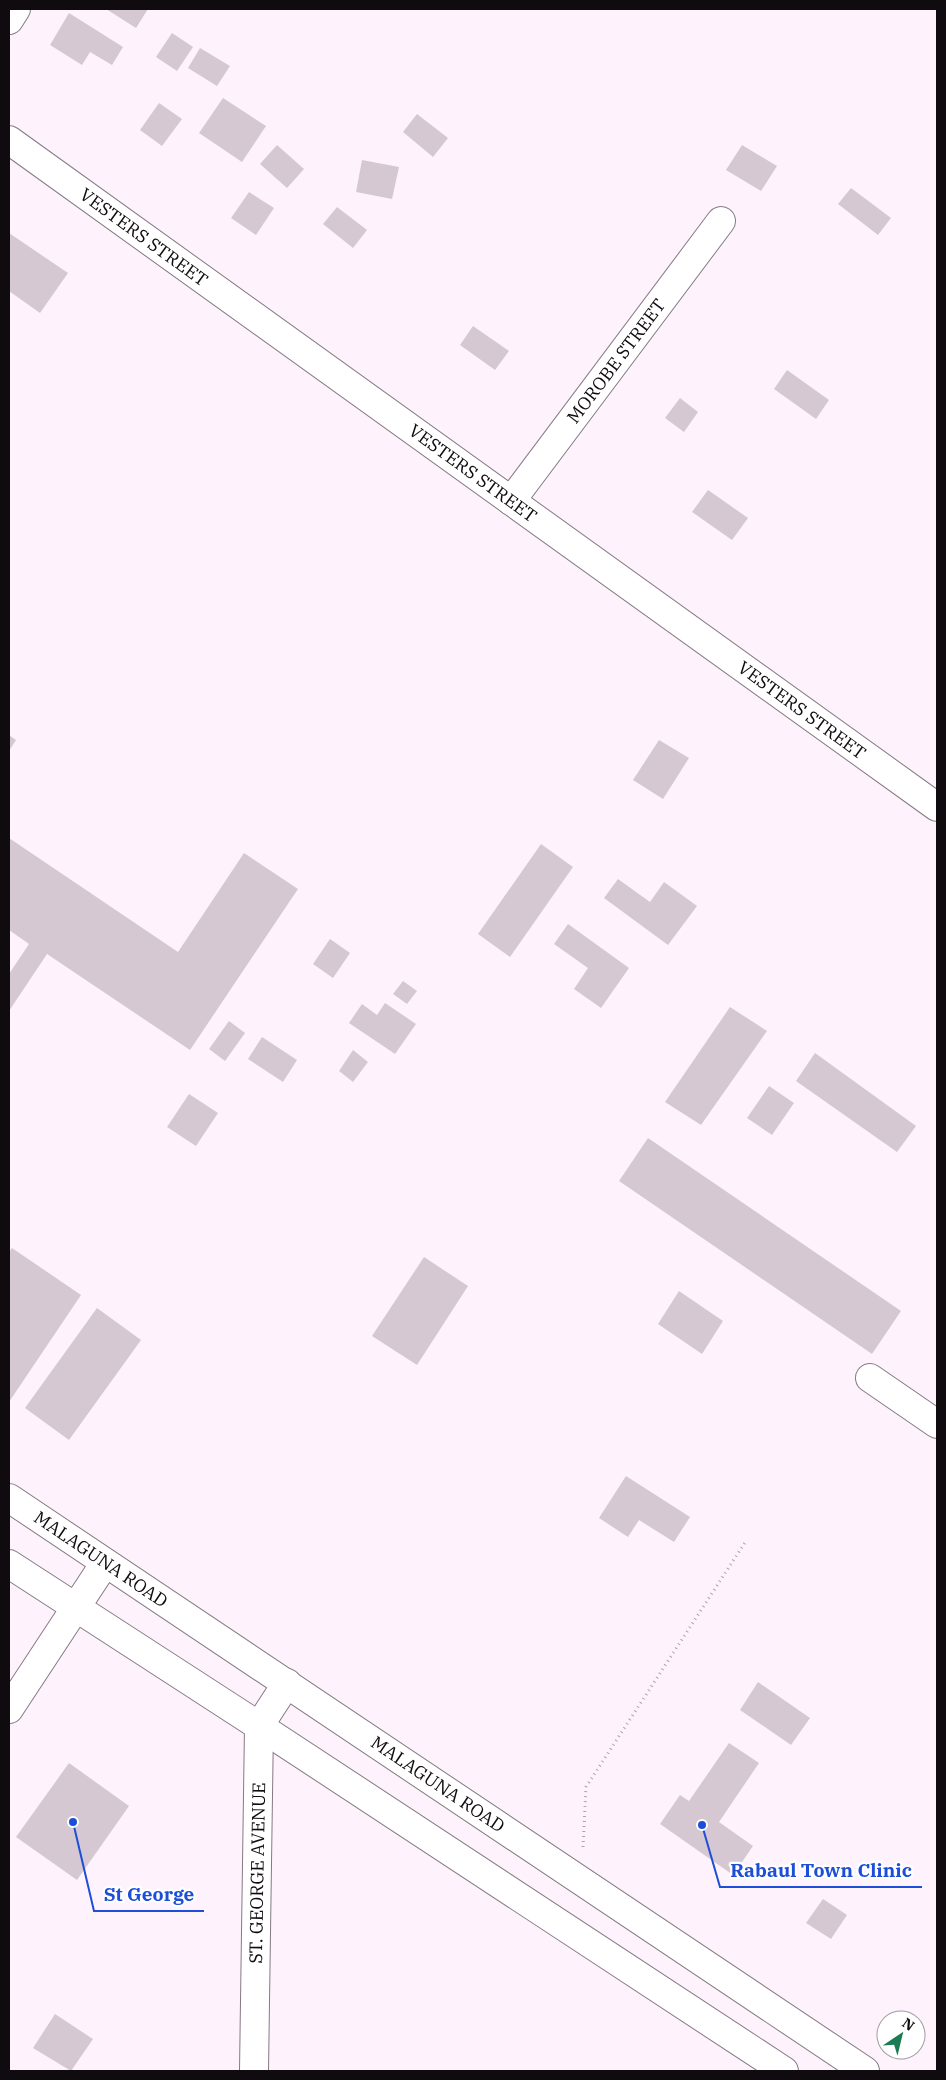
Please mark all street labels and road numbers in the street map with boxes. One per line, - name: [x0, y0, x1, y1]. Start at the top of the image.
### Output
- street label: VESTERS STREET: [75, 183, 213, 291]
- street label: MOROBE STREET: [562, 294, 671, 428]
- street label: VESTERS STREET: [404, 419, 542, 527]
- street label: VESTERS STREET: [733, 656, 871, 764]
- street label: MALAGUNA ROAD: [30, 1506, 172, 1612]
- street label: MALAGUNA ROAD: [367, 1731, 509, 1837]
- street label: ST. GEORGE AVENUE: [244, 1782, 270, 1964]

